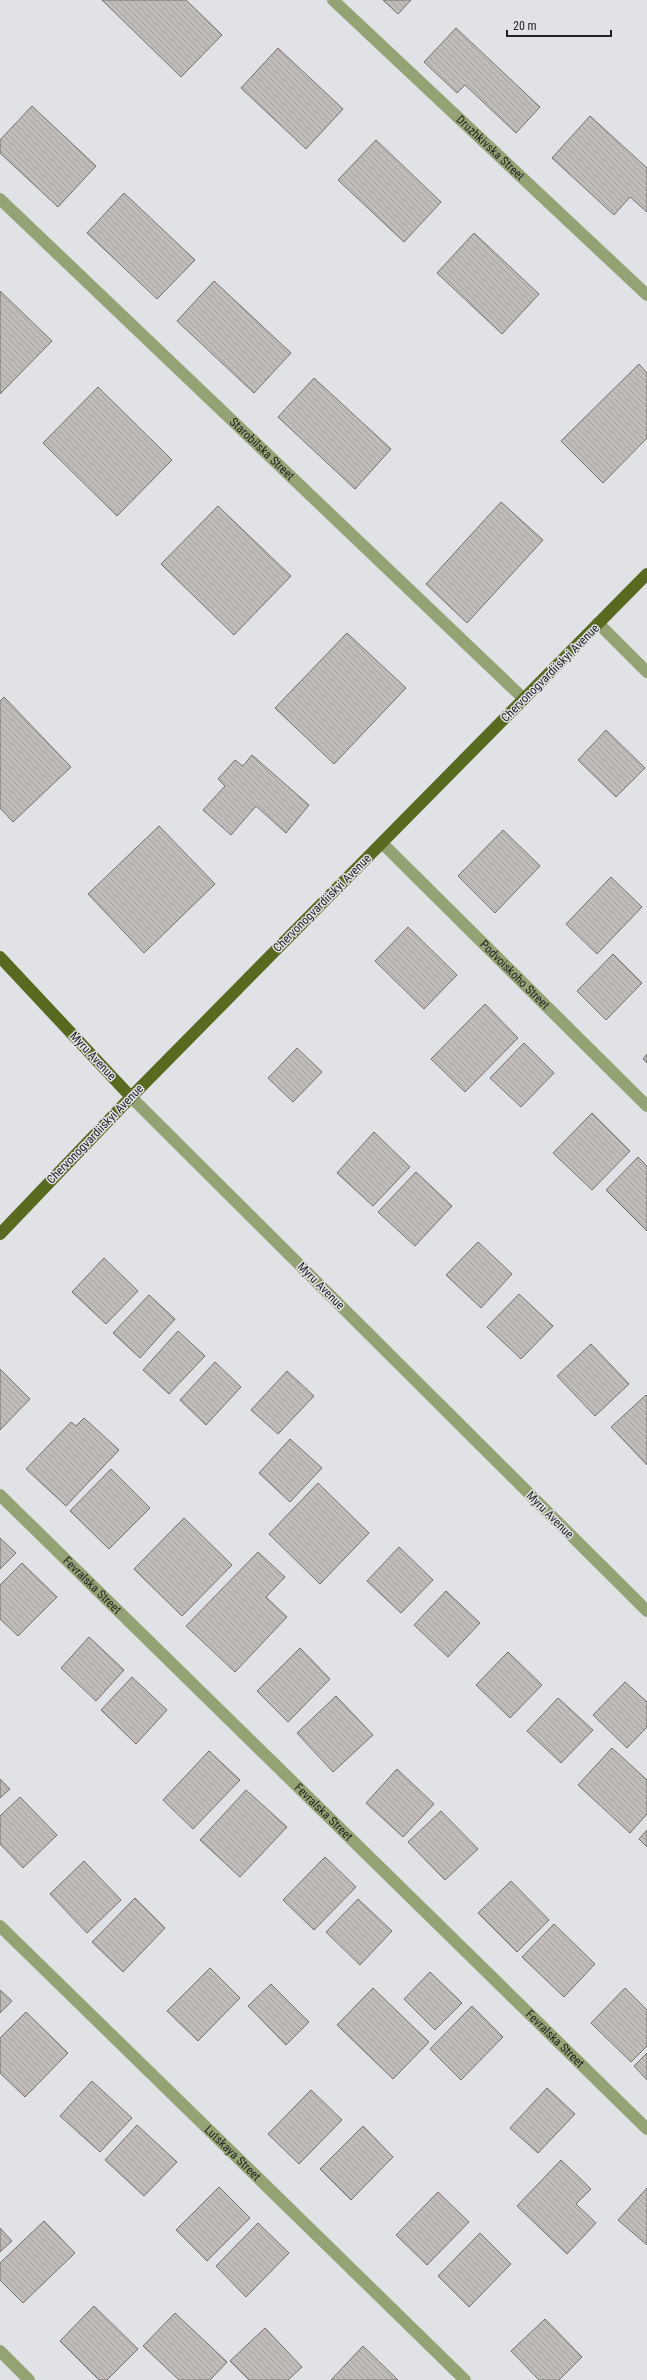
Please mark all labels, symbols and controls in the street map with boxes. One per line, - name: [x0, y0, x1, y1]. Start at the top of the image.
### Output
- scale bar: [507, 12, 611, 38]
- text: 20 m: [513, 19, 537, 33]
- street label: Druzhkivska Street: [453, 113, 528, 184]
- street label: Starobilska Street: [227, 415, 297, 483]
- street label: Chervonogvardiiskyi Avenue: [498, 621, 602, 725]
- street label: Chervonogvardiiskyi Avenue: [270, 851, 374, 955]
- street label: Podvoiskoho Street: [477, 937, 553, 1012]
- street label: Myru Avenue: [67, 1029, 119, 1083]
- street label: Chervonogvardiiskyi Avenue: [44, 1081, 146, 1187]
- street label: Myru Avenue: [295, 1260, 348, 1313]
- street label: Myru Avenue: [524, 1489, 577, 1542]
- street label: Fevralska Street: [60, 1554, 124, 1617]
- street label: Fevralska Street: [292, 1781, 356, 1844]
- street label: Fevralska Street: [523, 2007, 587, 2071]
- street label: Lutskaya Street: [202, 2123, 264, 2184]

